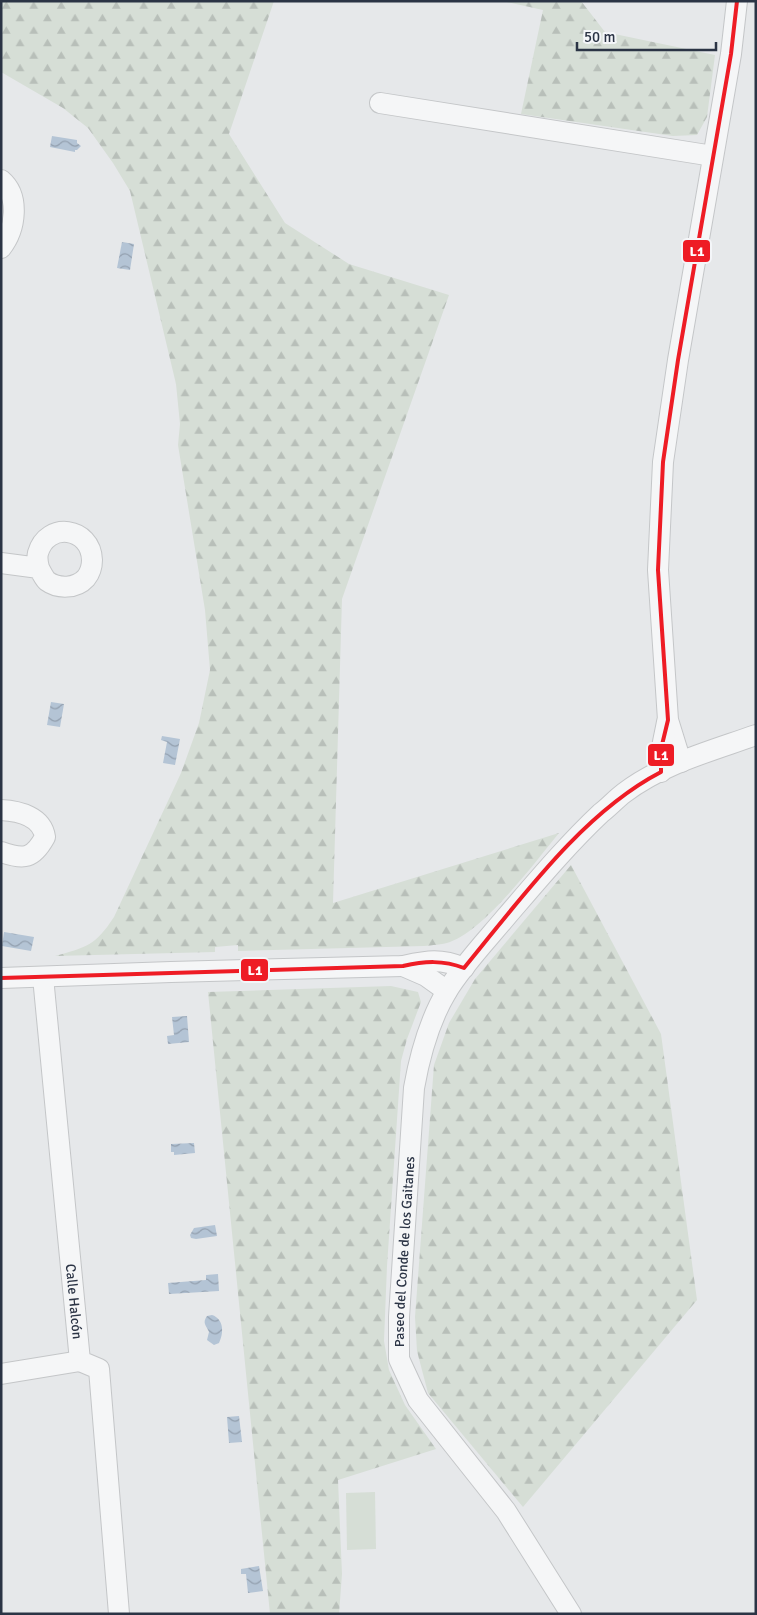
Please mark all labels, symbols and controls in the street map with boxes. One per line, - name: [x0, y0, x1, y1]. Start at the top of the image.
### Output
- scale bar: [577, 20, 716, 52]
- text: 50 m: [584, 28, 615, 46]
- line badge: L1: [682, 239, 711, 263]
- text: L1: [690, 243, 705, 260]
- line badge: L1: [647, 743, 675, 767]
- text: L1: [654, 747, 669, 764]
- line badge: L1: [240, 958, 269, 982]
- text: L1: [248, 962, 263, 979]
- street label: Paseo del Conde de los Gaitanes: [391, 1156, 419, 1347]
- street label: Calle Halcón: [62, 1263, 86, 1340]

